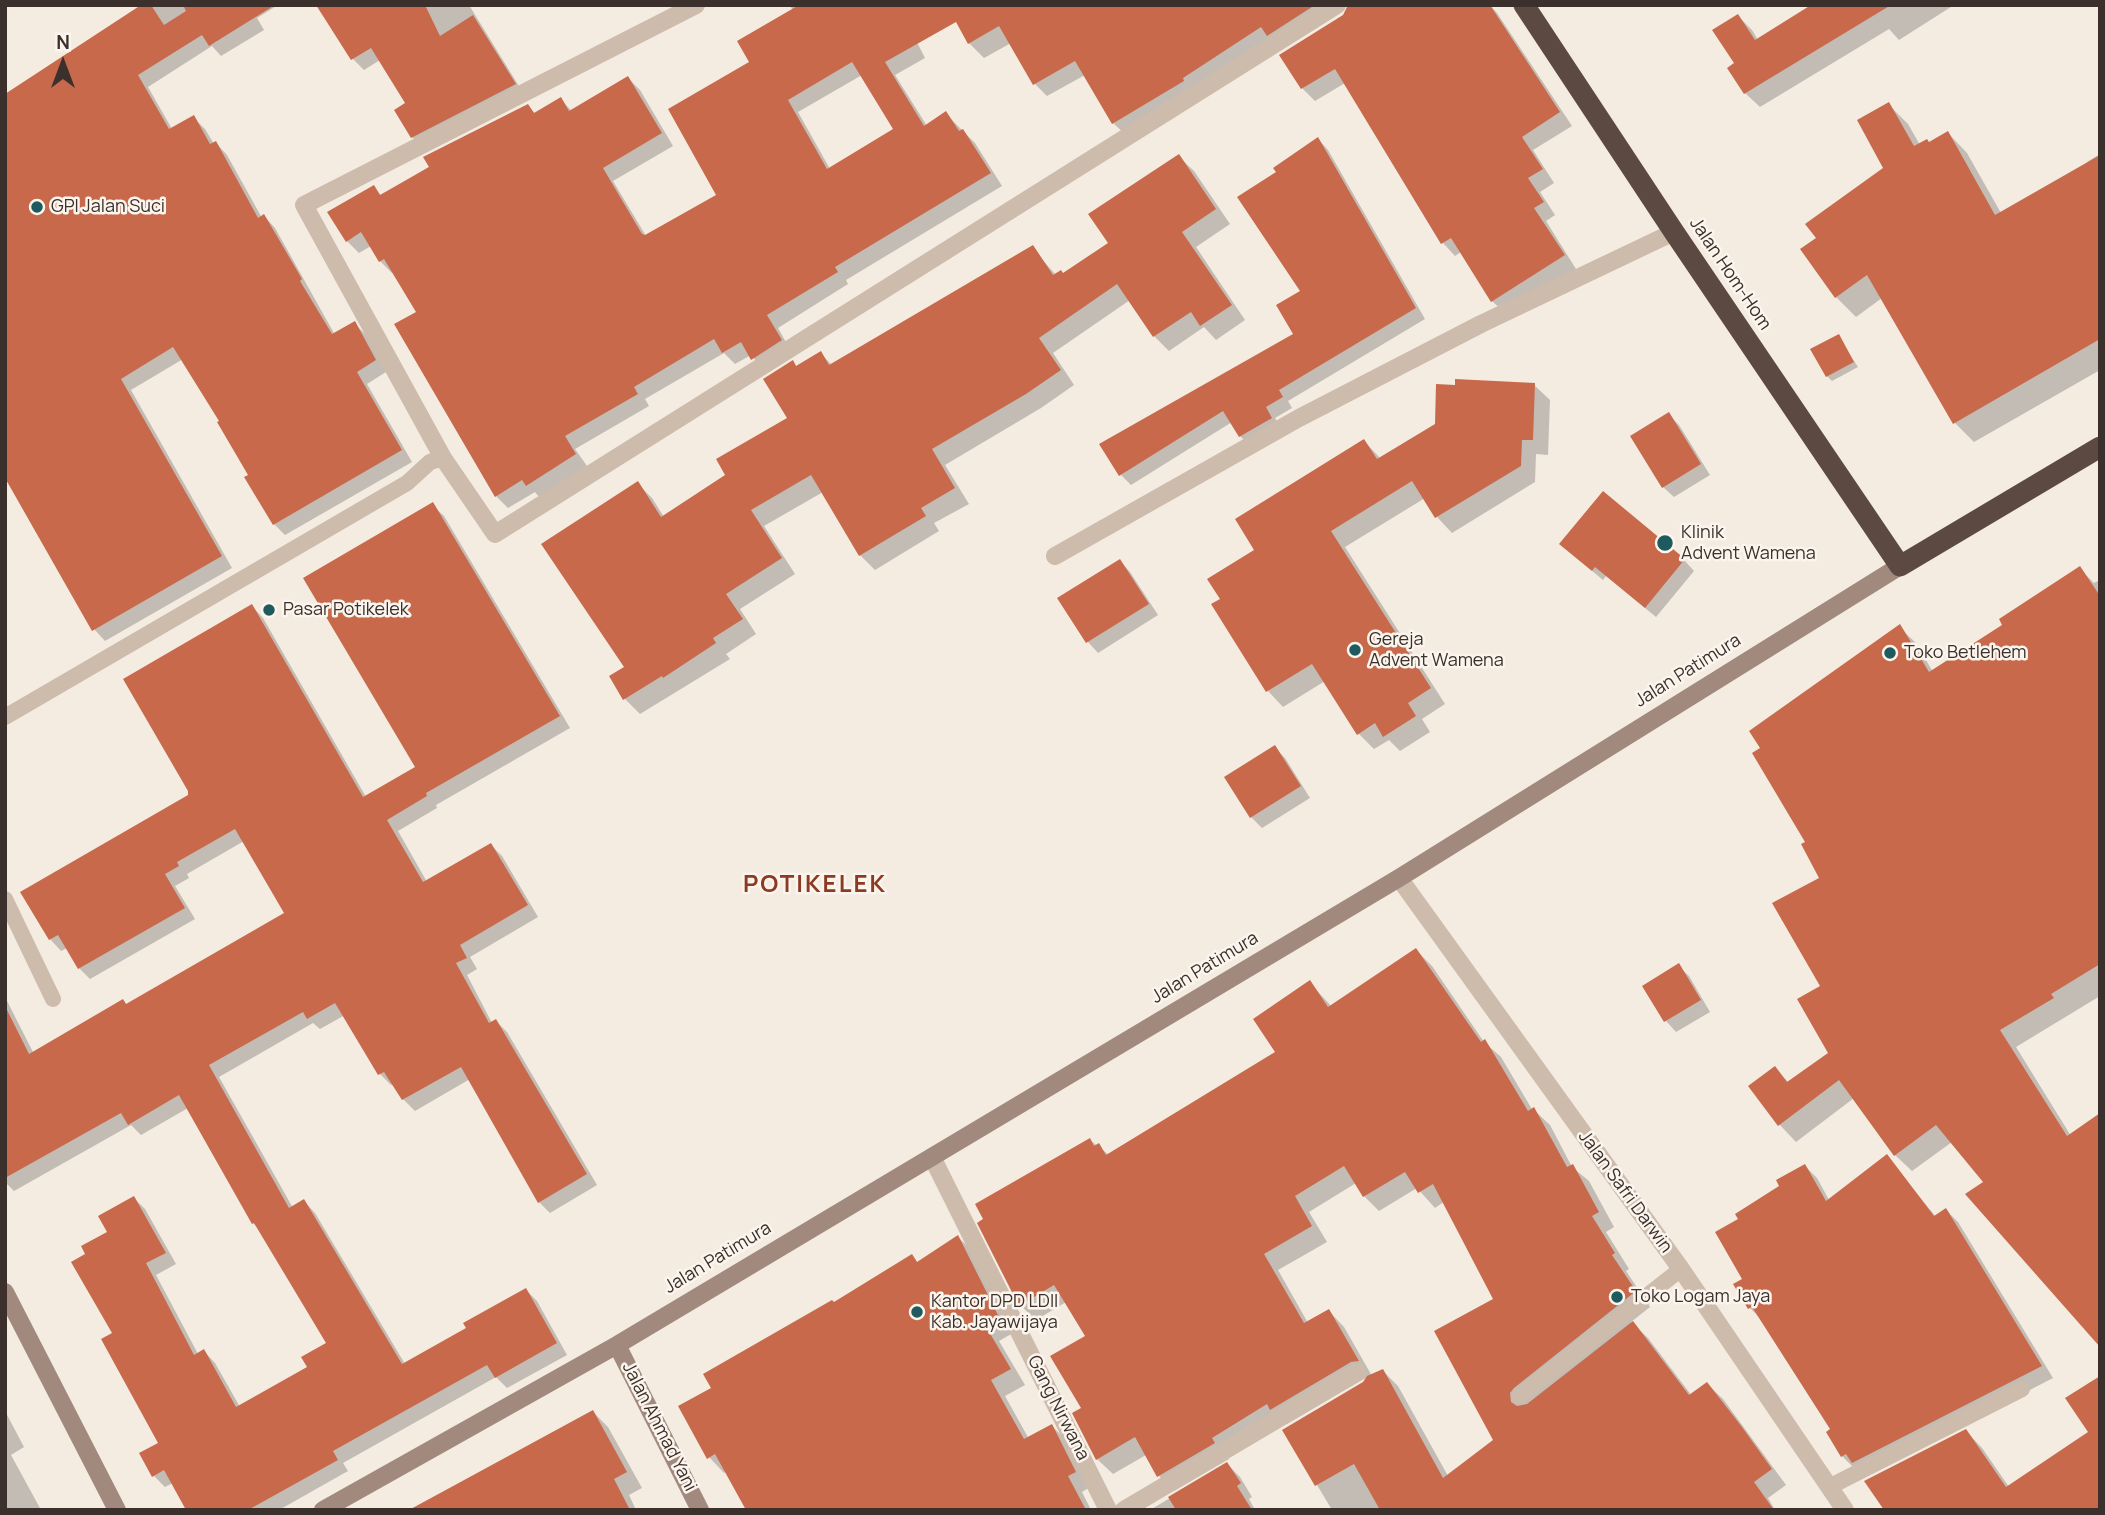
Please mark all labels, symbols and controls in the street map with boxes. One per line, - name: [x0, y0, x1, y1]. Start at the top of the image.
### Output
- north arrow: [28, 28, 98, 98]
- text: N: [56, 29, 70, 55]
- place label: GPI Jalan Suci: [51, 196, 165, 218]
- marker: GPI Jalan Suci: [29, 199, 45, 215]
- street label: Jalan Hom-Hom: [1684, 214, 1776, 334]
- place label: Klinik Advent Wamena: [1681, 522, 1816, 564]
- marker: Klinik Advent Wamena: [1655, 533, 1675, 553]
- place label: Pasar Potikelek: [283, 599, 409, 621]
- marker: Pasar Potikelek: [261, 602, 277, 618]
- place label: Gereja Advent Wamena: [1369, 629, 1504, 672]
- street label: Jalan Patimura: [1631, 630, 1745, 712]
- marker: Gereja Advent Wamena: [1347, 642, 1363, 658]
- place label: Toko Betlehem: [1904, 642, 2027, 664]
- marker: Toko Betlehem: [1882, 645, 1898, 661]
- district label: POTIKELEK: [744, 871, 886, 899]
- street label: Jalan Patimura: [1148, 928, 1262, 1008]
- street label: Jalan Safri Darwin: [1573, 1127, 1677, 1257]
- street label: Jalan Patimura: [661, 1218, 775, 1298]
- place label: Toko Logam Jaya: [1631, 1286, 1770, 1308]
- marker: Toko Logam Jaya: [1609, 1289, 1625, 1305]
- place label: Kantor DPD LDII Kab. Jayawijaya: [931, 1291, 1058, 1334]
- marker: Kantor DPD LDII Kab. Jayawijaya: [909, 1304, 925, 1320]
- street label: Gang Nirwana: [1022, 1352, 1094, 1464]
- street label: Jalan Ahmad Yani: [617, 1359, 701, 1495]

